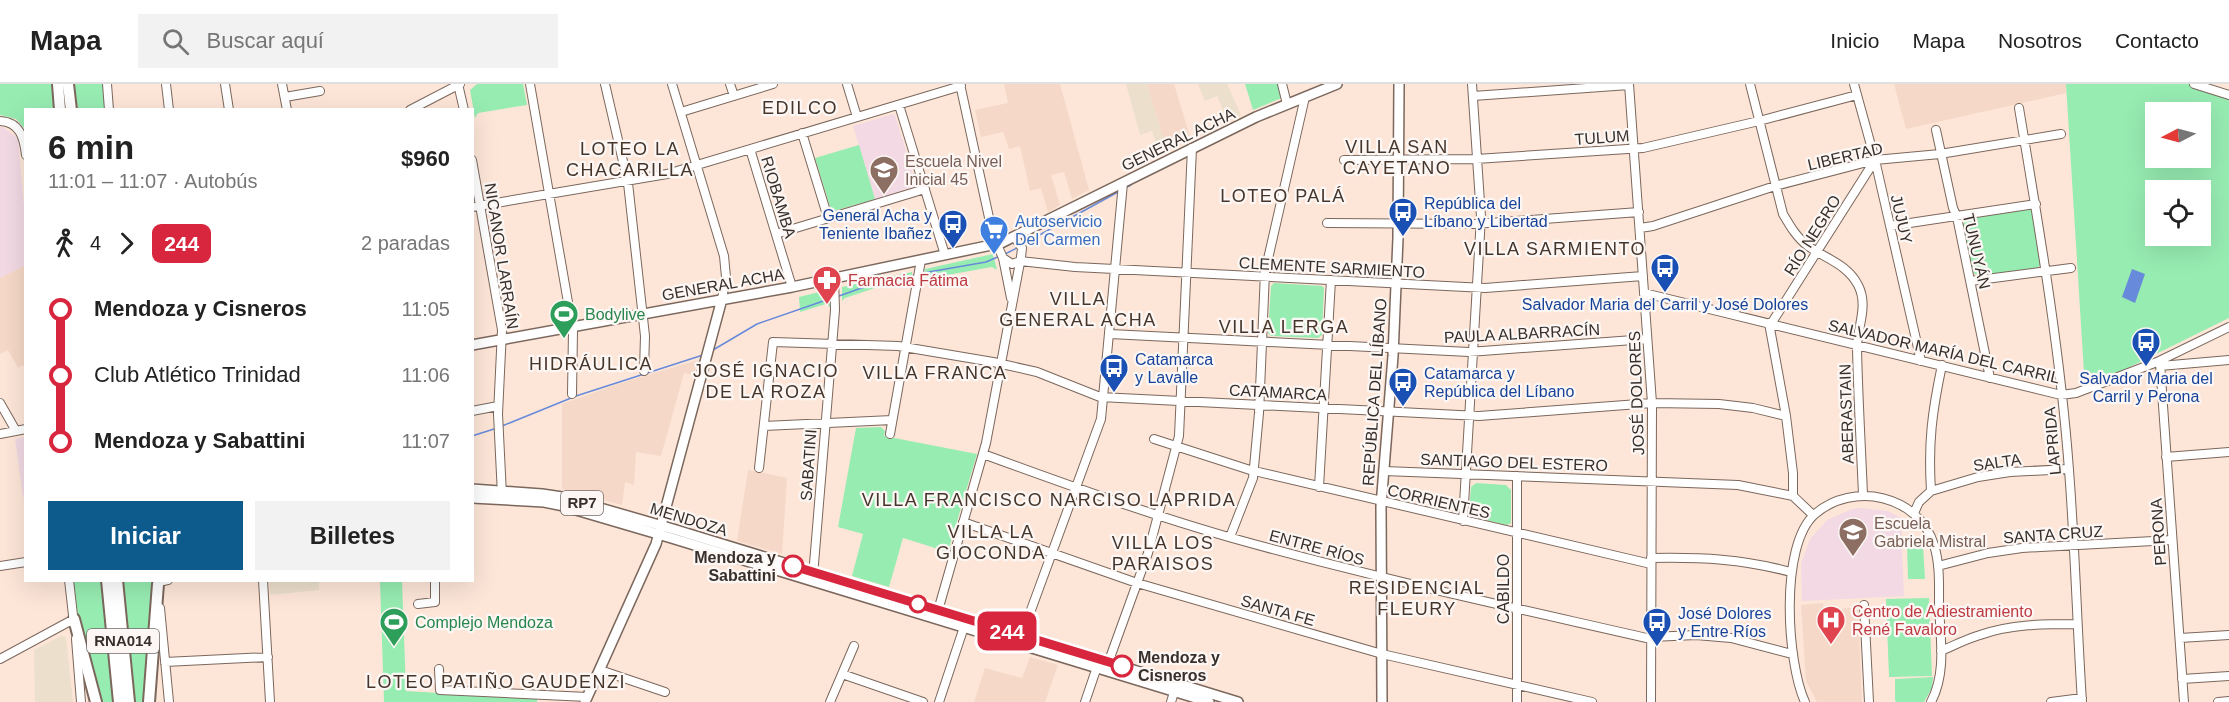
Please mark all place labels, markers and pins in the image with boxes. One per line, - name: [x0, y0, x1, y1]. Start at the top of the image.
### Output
- place label: Escuela Nivel Inicial 45: [905, 153, 1002, 188]
- school or university icon: Escuela Nivel Inicial 45: [868, 154, 900, 196]
- place label: República del Líbano y Libertad: [1424, 195, 1548, 230]
- bus stop icon: República del Líbano y Libertad: [1387, 196, 1419, 238]
- place label: General Acha y Teniente Ibañez: [819, 207, 932, 242]
- bus stop icon: General Acha y Teniente Ibañez: [937, 208, 969, 250]
- place label: Autoservicio Del Carmen: [1015, 213, 1102, 248]
- supermarket icon: Autoservicio Del Carmen: [978, 214, 1010, 256]
- bus stop icon: Salvador Maria del Carril y José Dolores: [1649, 252, 1681, 294]
- pharmacy icon: Farmacia Fátima: [811, 264, 843, 306]
- place label: Farmacia Fátima: [848, 272, 968, 289]
- place label: Salvador Maria del Carril y José Dolores: [1522, 296, 1808, 313]
- sports icon: Bodylive: [548, 298, 580, 340]
- place label: Bodylive: [585, 306, 646, 323]
- bus stop icon: Salvador Maria del Carril y Perona: [2130, 326, 2162, 368]
- place label: Catamarca y Lavalle: [1135, 351, 1213, 386]
- bus stop icon: Catamarca y Lavalle: [1098, 352, 1130, 394]
- place label: Catamarca y República del Líbano: [1424, 365, 1574, 400]
- bus stop icon: Catamarca y República del Líbano: [1387, 366, 1419, 408]
- place label: Salvador Maria del Carril y Perona: [2079, 370, 2213, 405]
- place label: Escuela Gabriela Mistral: [1874, 515, 1986, 550]
- school or university icon: Escuela Gabriela Mistral: [1837, 516, 1869, 558]
- place label: Mendoza y Sabattini: [694, 549, 776, 584]
- marker: Mendoza y Sabattini: [782, 555, 804, 577]
- unlabelled marker: [909, 595, 927, 613]
- place label: Centro de Adiestramiento René Favaloro: [1852, 603, 2033, 638]
- hospital icon: Centro de Adiestramiento René Favaloro: [1815, 604, 1847, 646]
- place label: José Dolores y Entre Ríos: [1678, 605, 1771, 640]
- sports icon: Complejo Mendoza: [378, 606, 410, 648]
- bus stop icon: José Dolores y Entre Ríos: [1641, 606, 1673, 648]
- place label: Complejo Mendoza: [415, 614, 553, 631]
- place label: Mendoza y Cisneros: [1138, 649, 1220, 684]
- marker: Mendoza y Cisneros: [1111, 655, 1133, 677]

